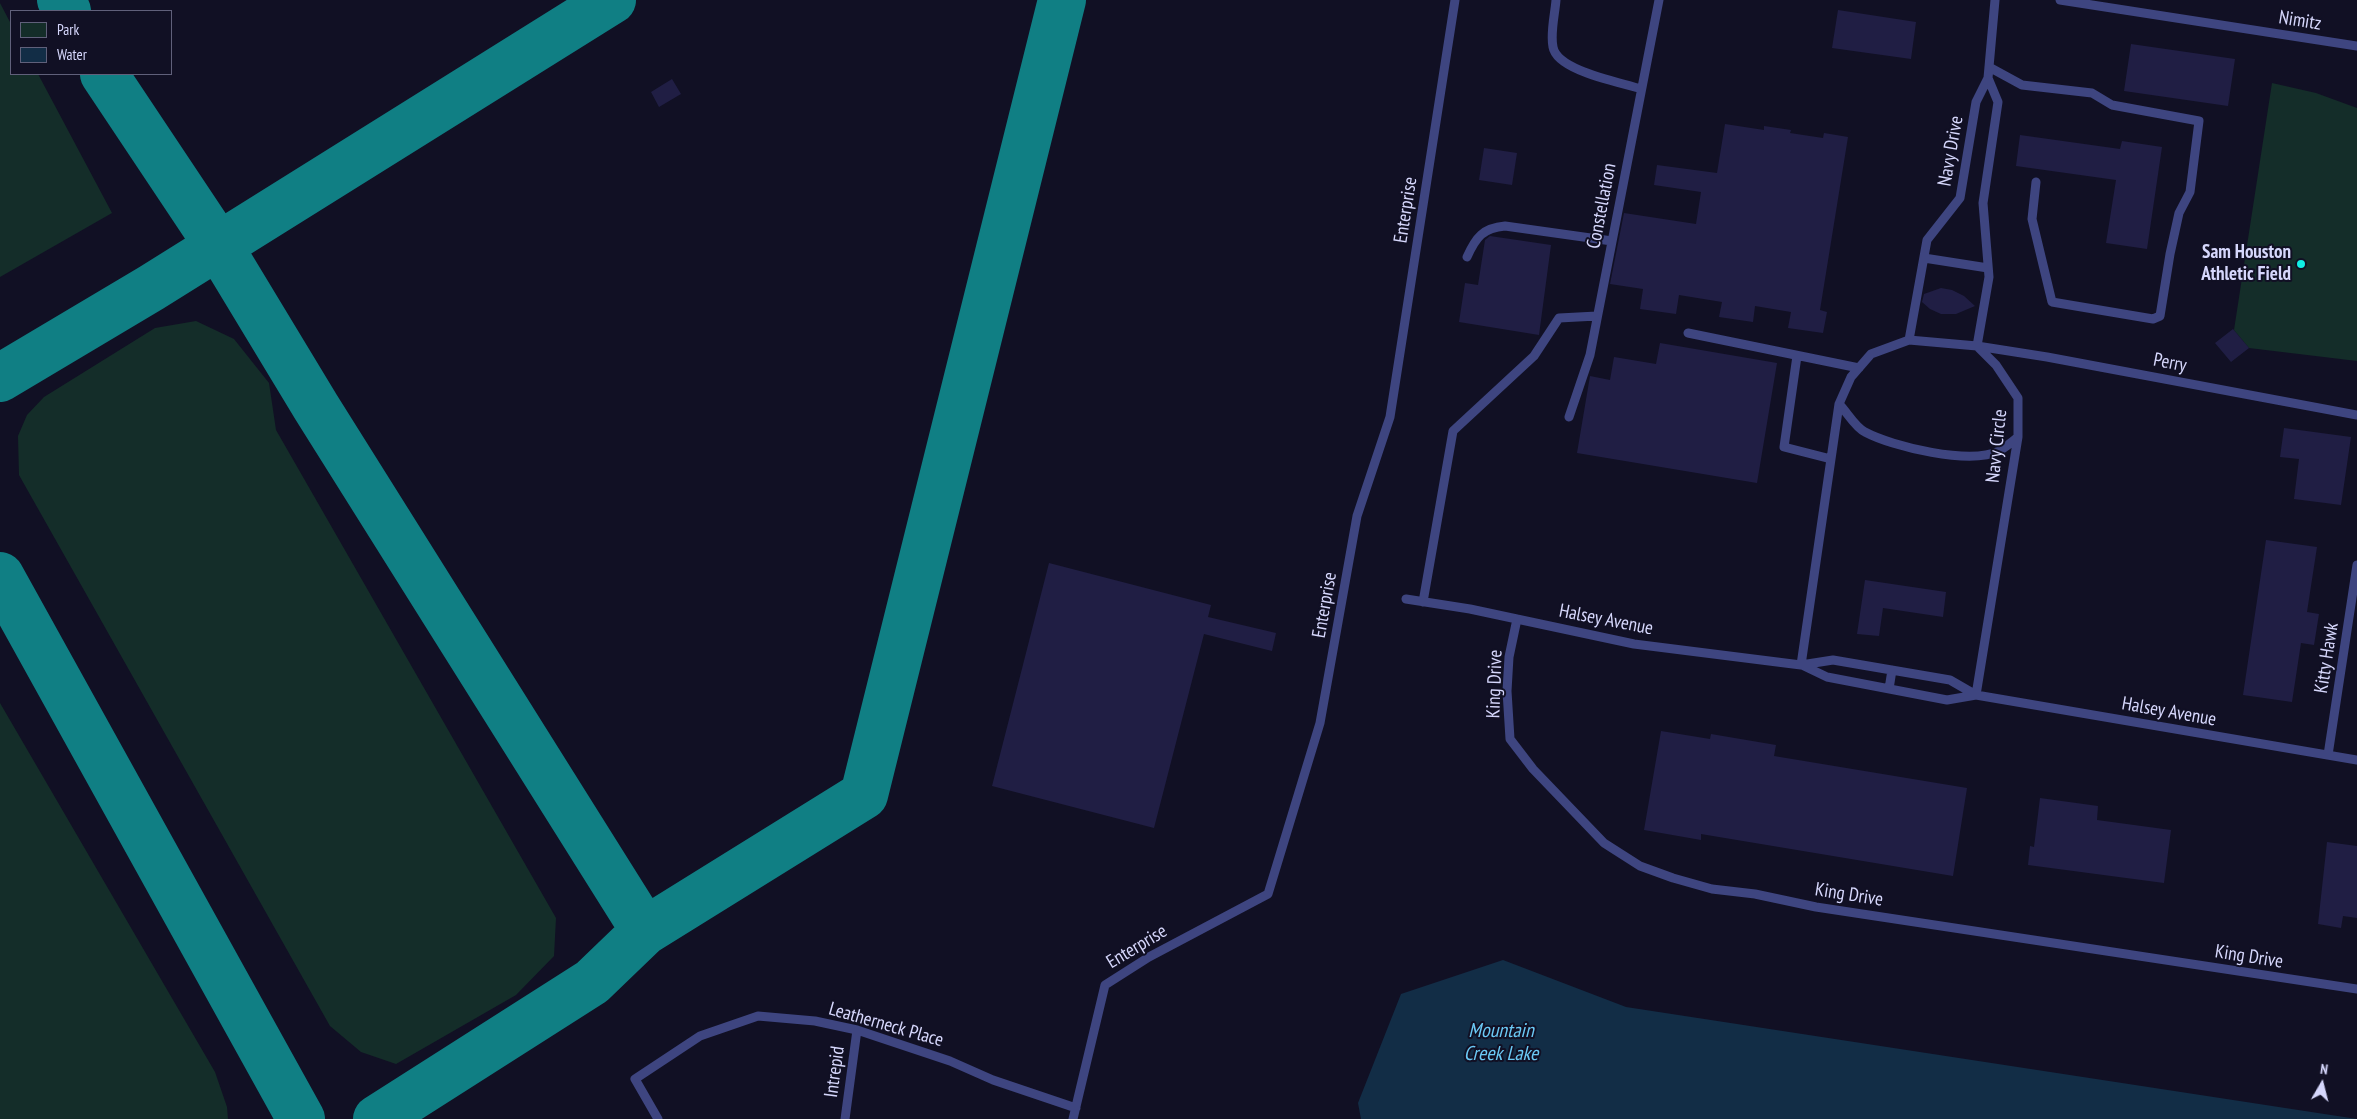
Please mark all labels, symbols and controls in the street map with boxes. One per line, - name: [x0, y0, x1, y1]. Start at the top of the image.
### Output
- street label: Nimitz: [2277, 6, 2323, 36]
- legend: [10, 10, 172, 75]
- text: Park: [57, 20, 79, 39]
- text: Water: [57, 45, 87, 64]
- street label: Navy Drive: [1934, 114, 1968, 188]
- street label: Constellation: [1583, 161, 1621, 251]
- street label: Enterprise: [1390, 175, 1422, 245]
- place label: Sam Houston Athletic Field: [2201, 242, 2291, 286]
- marker: Sam Houston Athletic Field: [2295, 258, 2307, 270]
- street label: Perry: [2151, 349, 2189, 377]
- street label: Navy Circle: [1982, 408, 2012, 484]
- street label: Enterprise: [1308, 570, 1342, 640]
- street label: Halsey Avenue: [1557, 600, 1655, 640]
- street label: Kitty Hawk: [2310, 621, 2344, 695]
- street label: King Drive: [1482, 649, 1508, 719]
- street label: Halsey Avenue: [2120, 692, 2218, 732]
- street label: King Drive: [1813, 878, 1885, 912]
- street label: Enterprise: [1103, 920, 1171, 974]
- street label: King Drive: [2213, 940, 2285, 974]
- street label: Leatherneck Place: [826, 998, 946, 1052]
- water label: Mountain Creek Lake: [1464, 1019, 1538, 1066]
- street label: Intrepid: [820, 1045, 850, 1099]
- north arrow: [2297, 1059, 2347, 1109]
- text: N: [2319, 1060, 2329, 1079]

